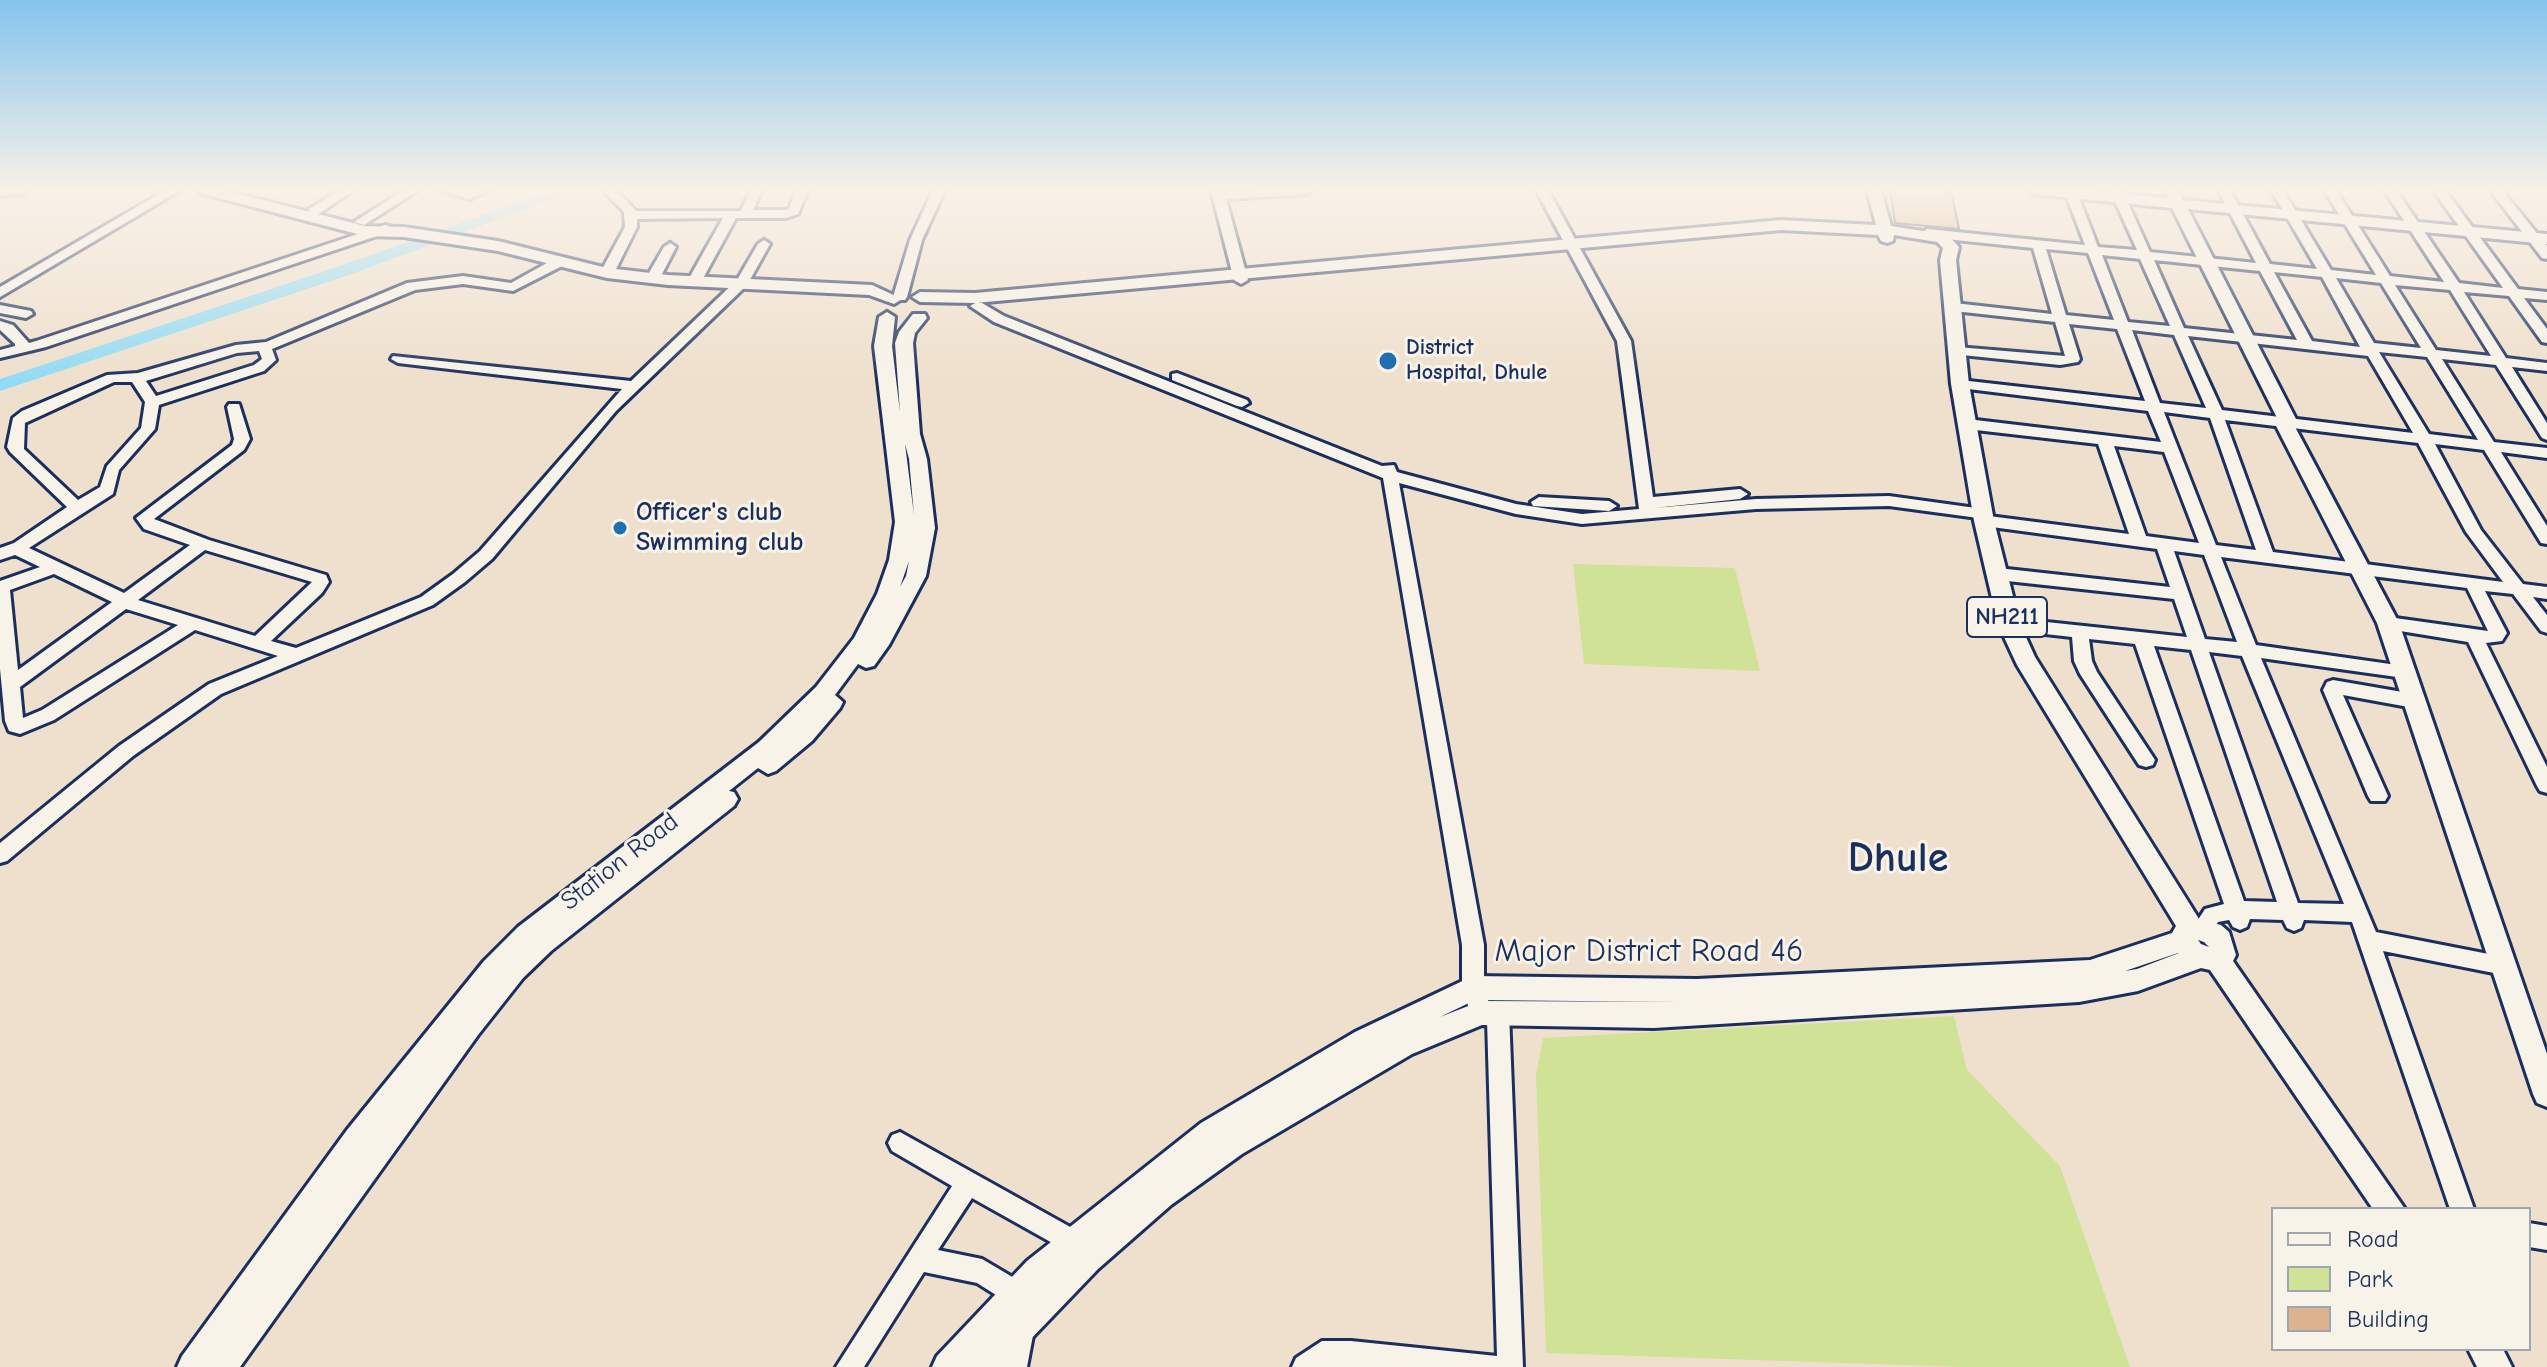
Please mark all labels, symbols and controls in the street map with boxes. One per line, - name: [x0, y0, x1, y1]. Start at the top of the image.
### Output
- place label: District Hospital, Dhule: [1406, 335, 1547, 386]
- marker: District Hospital, Dhule: [1377, 350, 1399, 372]
- place label: Officer's club Swimming club: [636, 497, 803, 558]
- marker: Officer's club Swimming club: [611, 519, 629, 537]
- road number: NH211: [1967, 597, 2047, 637]
- street label: Station Road: [555, 806, 685, 918]
- district label: Dhule: [1848, 834, 1948, 884]
- street label: Major District Road 46: [1495, 933, 1803, 971]
- legend: [2271, 1207, 2531, 1351]
- text: Road: [2347, 1225, 2399, 1253]
- text: Park: [2347, 1265, 2393, 1293]
- text: Building: [2347, 1305, 2429, 1333]

